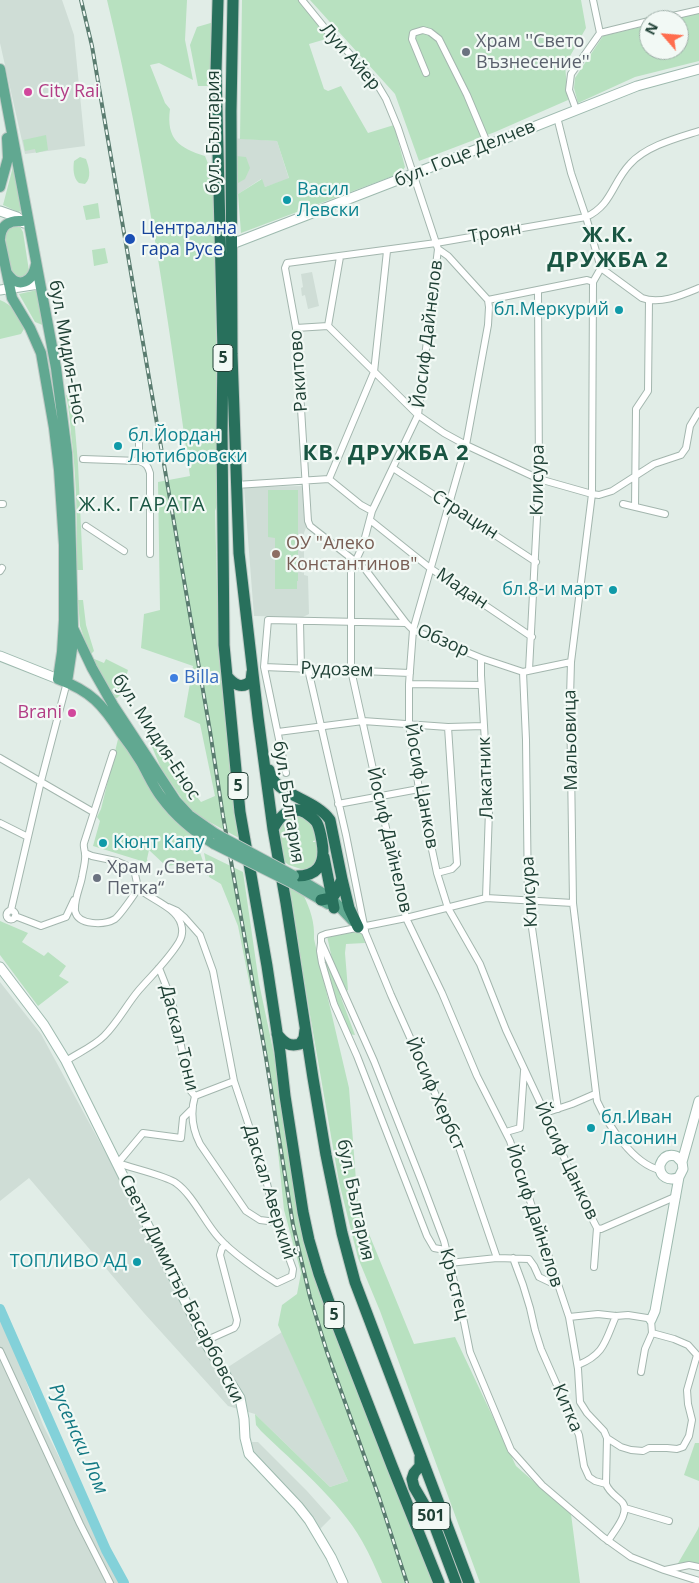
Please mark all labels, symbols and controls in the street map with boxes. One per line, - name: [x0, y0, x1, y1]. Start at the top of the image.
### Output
- north arrow: [639, 10, 689, 60]
- street label: Луи Айер: [315, 19, 385, 95]
- text: N: [640, 19, 662, 38]
- place label: Храм ''Свето Възнесение'': [476, 31, 590, 74]
- marker: Храм ''Свето Възнесение'': [460, 46, 472, 58]
- street label: бул. България: [203, 70, 225, 194]
- place label: City Rai: [38, 81, 100, 103]
- marker: City Rai: [22, 86, 34, 98]
- street label: бул. Гоце Делчев: [392, 116, 538, 192]
- place label: Васил Левски: [297, 179, 359, 222]
- marker: Васил Левски: [281, 194, 293, 206]
- place label: Централна гара Русе: [141, 218, 237, 260]
- street label: Троян: [467, 218, 523, 248]
- district label: Ж.К. ДРУЖБА 2: [546, 223, 670, 274]
- marker: Централна гара Русе: [123, 232, 137, 246]
- street label: Йосиф Дайнелов: [408, 259, 448, 409]
- street label: бул. Мидия-Енос: [44, 279, 90, 425]
- place label: бл.Меркурий: [494, 299, 609, 321]
- marker: бл.Меркурий: [613, 304, 625, 316]
- street label: Ракитово: [285, 329, 313, 413]
- road number: 5: [213, 344, 233, 372]
- place label: бл.Йордан Лютибровски: [128, 425, 248, 468]
- marker: бл.Йордан Лютибровски: [112, 440, 124, 452]
- district label: КВ. ДРУЖБА 2: [301, 441, 471, 467]
- street label: Клисура: [527, 444, 549, 516]
- street label: Страцин: [428, 486, 502, 544]
- district label: Ж.К. ГАРАТА: [77, 493, 207, 517]
- place label: ОУ "Алеко Константинов": [286, 533, 417, 576]
- marker: ОУ "Алеко Константинов": [270, 548, 282, 560]
- street label: Мадан: [432, 564, 492, 614]
- place label: бл.8-и март: [502, 579, 603, 601]
- marker: бл.8-и март: [607, 584, 619, 596]
- street label: Обзор: [413, 620, 473, 662]
- street label: Рудозем: [300, 658, 374, 682]
- place label: Billa: [184, 667, 219, 689]
- street label: бул. Мидия-Енос: [107, 670, 205, 804]
- marker: Billa: [168, 672, 180, 684]
- street label: Мальовица: [559, 689, 583, 791]
- place label: Brani: [17, 702, 62, 724]
- marker: Brani: [66, 707, 78, 719]
- street label: Йосиф Цанков: [399, 721, 443, 851]
- street label: Лакатник: [474, 736, 498, 820]
- street label: бул. България: [268, 739, 308, 865]
- street label: Йосиф Дайнелов: [362, 765, 416, 915]
- road number: 5: [228, 772, 248, 799]
- place label: Кюнт Капу: [113, 832, 205, 854]
- marker: Кюнт Капу: [97, 837, 109, 849]
- street label: Клисура: [517, 856, 543, 928]
- place label: Храм „Света Петка“: [107, 857, 214, 900]
- marker: Храм „Света Петка“: [91, 872, 103, 884]
- street label: Даскал Тони: [155, 983, 203, 1093]
- street label: Йосиф Хербст: [400, 1034, 470, 1154]
- street label: Йосиф Цанков: [529, 1099, 603, 1223]
- place label: бл.Иван Ласонин: [601, 1107, 677, 1150]
- street label: Даскал Аверкий: [238, 1122, 300, 1262]
- marker: бл.Иван Ласонин: [585, 1122, 597, 1134]
- street label: бул. България: [332, 1137, 378, 1263]
- street label: Йосиф Дайнелов: [501, 1142, 567, 1290]
- street label: Свети Димитър Басарбовски: [114, 1171, 248, 1407]
- street label: Кръстец: [435, 1246, 473, 1322]
- place label: ТОПЛИВО АД: [10, 1251, 127, 1273]
- marker: ТОПЛИВО АД: [131, 1256, 143, 1268]
- road number: 5: [324, 1302, 344, 1328]
- water label: Русенски Лом: [43, 1380, 113, 1498]
- street label: Китка: [547, 1381, 587, 1435]
- road number: 501: [412, 1502, 450, 1530]

